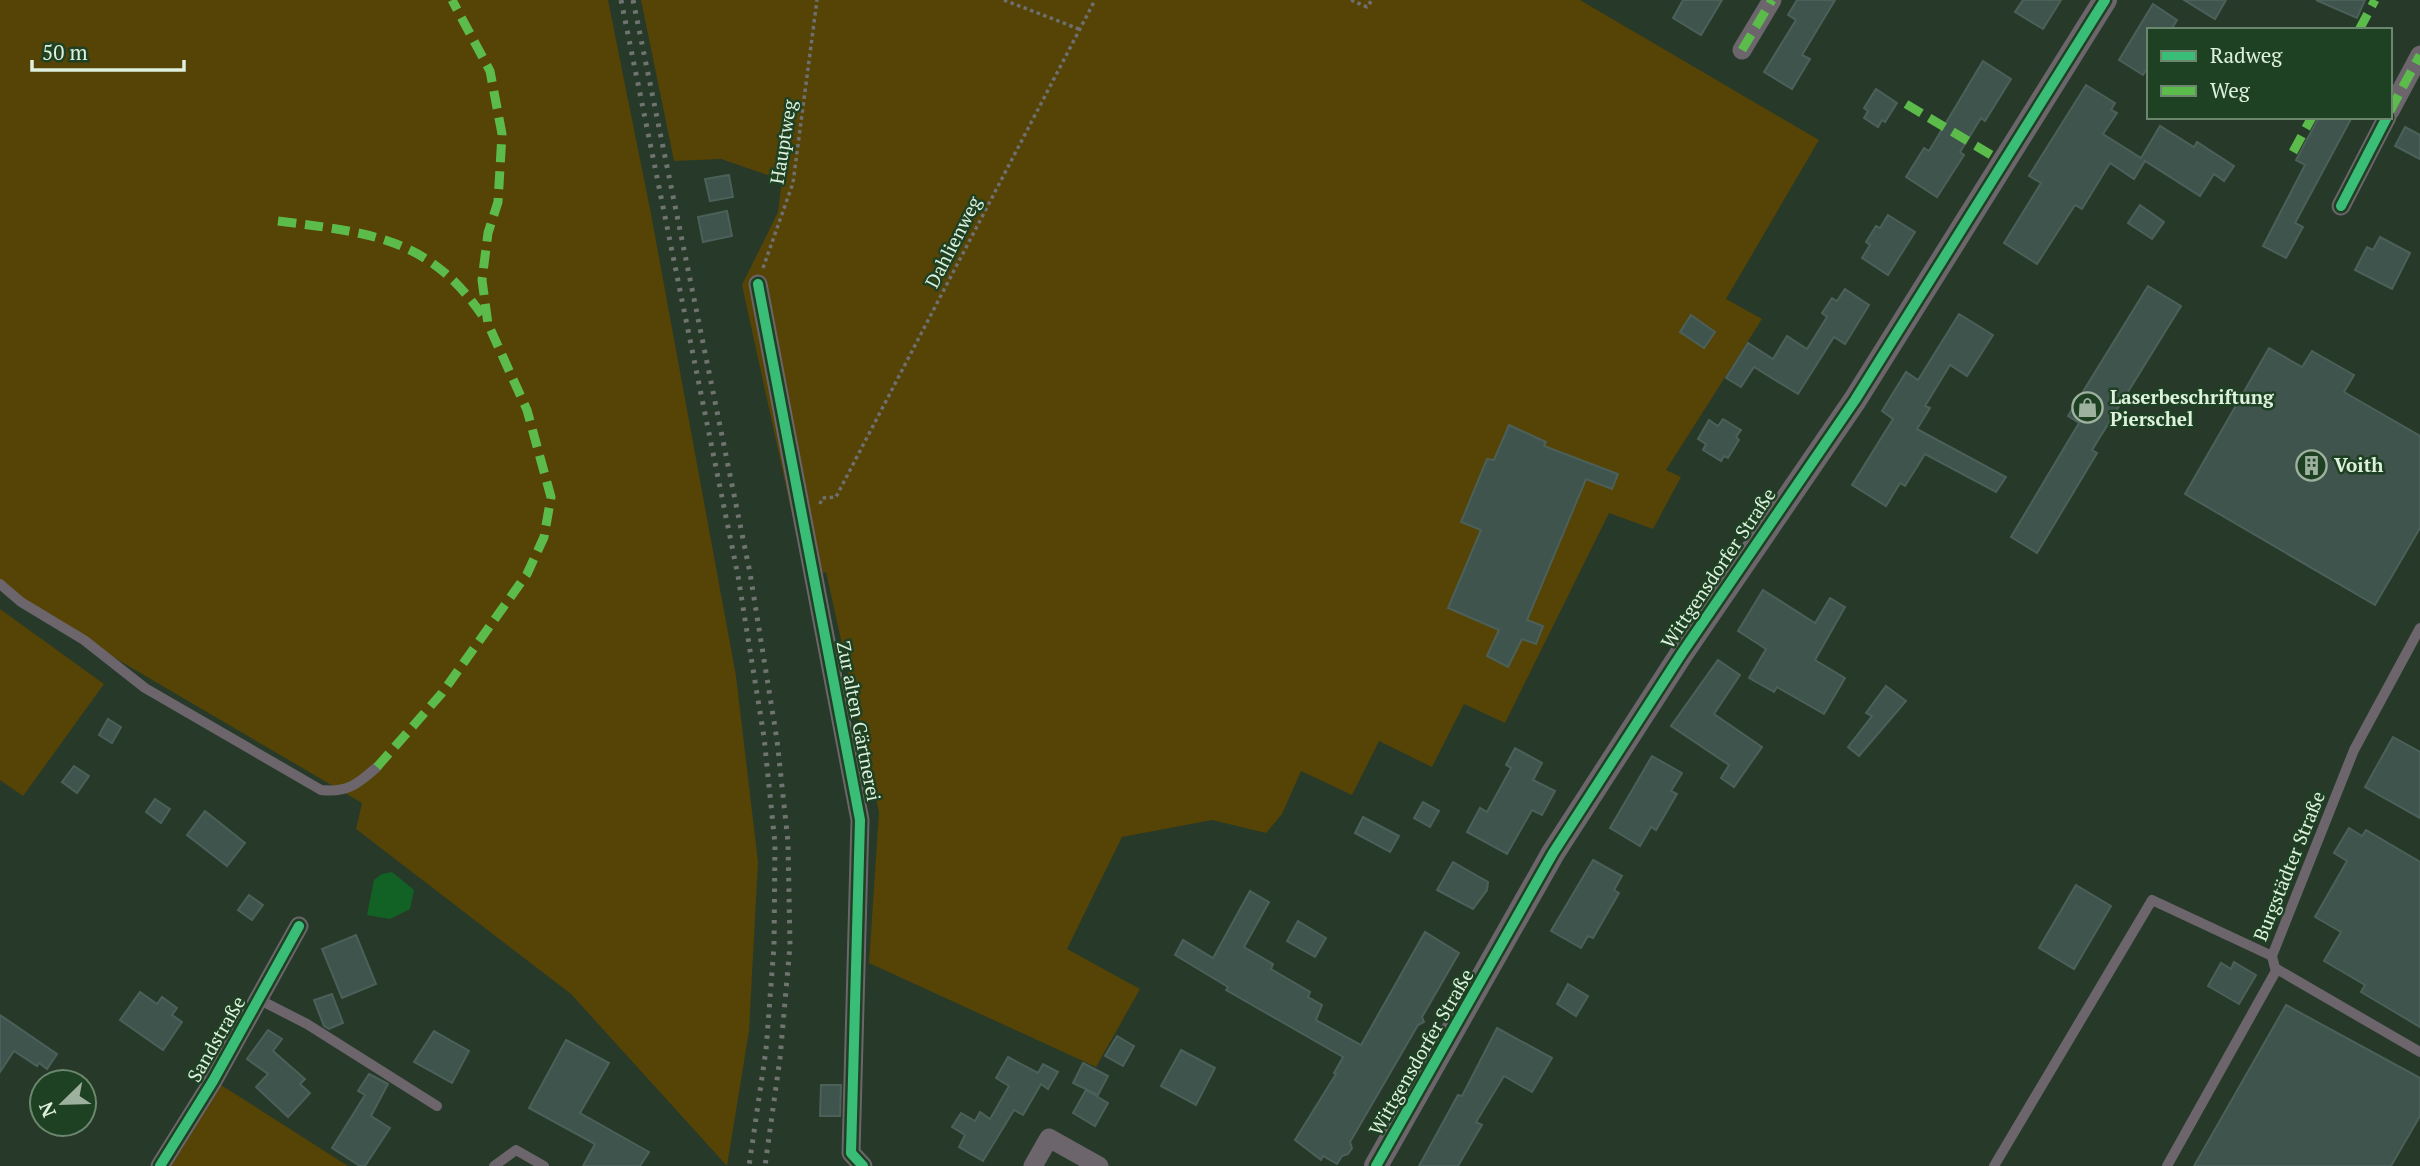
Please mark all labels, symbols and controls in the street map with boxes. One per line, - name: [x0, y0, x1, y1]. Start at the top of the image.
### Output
- scale bar: [32, 28, 184, 72]
- legend: [2147, 28, 2392, 119]
- text: 50 m: [42, 38, 88, 66]
- text: Radweg: [2210, 41, 2283, 69]
- text: Weg: [2210, 76, 2251, 104]
- street label: Hauptweg: [764, 97, 802, 186]
- street label: Dahlienweg: [919, 191, 987, 292]
- place label: Laserbeschriftung Pierschel: [2110, 384, 2275, 431]
- shop icon: Laserbeschriftung Pierschel: [2070, 391, 2104, 425]
- building icon: Voith: [2294, 448, 2328, 482]
- place label: Voith: [2334, 452, 2383, 477]
- street label: Wittgensdorfer Straße: [1655, 483, 1781, 653]
- street label: Zur alten Gärtnerei: [832, 639, 887, 803]
- street label: Burgstädter Straße: [2247, 787, 2330, 944]
- street label: Wittgensdorfer Straße: [1363, 964, 1478, 1140]
- street label: Sandstraße: [181, 991, 250, 1086]
- north arrow: [28, 1068, 98, 1138]
- text: N: [32, 1098, 61, 1121]

